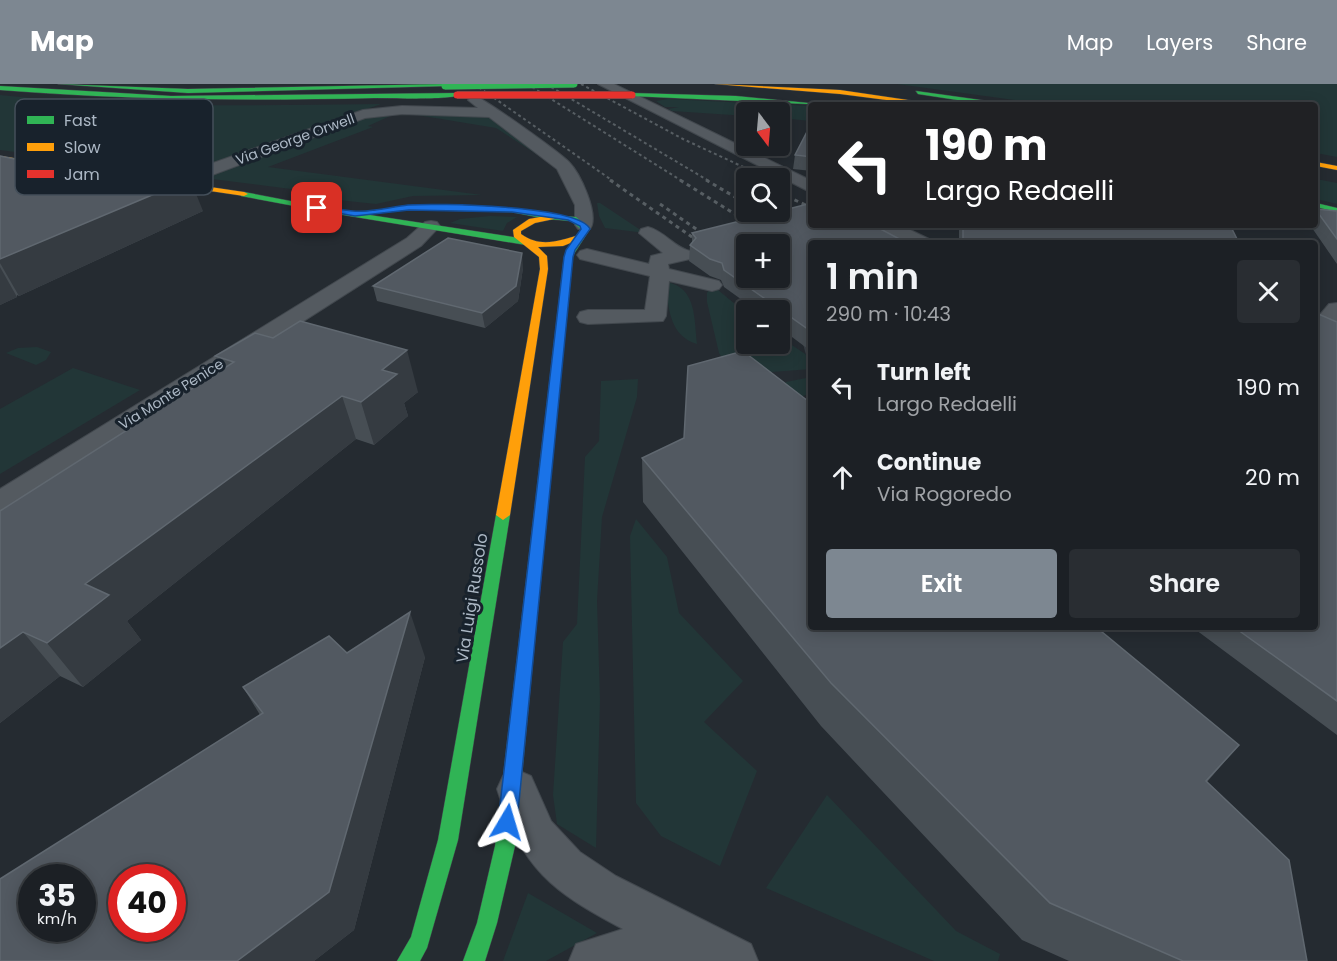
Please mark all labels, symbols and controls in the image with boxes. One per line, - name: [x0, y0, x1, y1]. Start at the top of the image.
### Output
- text: Map: [30, 22, 94, 61]
- text: Map: [1067, 28, 1113, 57]
- text: Layers: [1146, 28, 1213, 57]
- text: Share: [1246, 28, 1307, 57]
- legend: [15, 99, 213, 195]
- north arrow: [736, 102, 790, 156]
- map controls: [736, 102, 790, 354]
- street label: Via George Orwell: [233, 108, 357, 170]
- text: Fast: [64, 109, 97, 132]
- text: 190 m: [925, 116, 1047, 175]
- icon: left: [826, 126, 904, 204]
- text: Slow: [64, 136, 101, 159]
- text: Jam: [64, 163, 100, 186]
- button: search: [736, 168, 790, 222]
- text: Largo Redaelli: [925, 172, 1114, 209]
- pin: [291, 182, 342, 233]
- icon: arrive: [300, 191, 333, 224]
- button: +: [736, 234, 790, 288]
- text: 1 min: [826, 251, 919, 302]
- button: close: [1237, 260, 1300, 323]
- button: −: [736, 300, 790, 354]
- text: 290 m · 10:43: [826, 300, 951, 328]
- street label: Via Monte Penice: [115, 354, 227, 434]
- text: Turn left: [877, 357, 971, 388]
- icon: left: [826, 371, 859, 404]
- text: 190 m: [1237, 372, 1300, 403]
- text: Largo Redaelli: [877, 390, 1017, 418]
- text: Continue: [877, 447, 981, 478]
- icon: ahead: [826, 461, 859, 494]
- text: 20 m: [1245, 462, 1300, 493]
- text: Via Rogoredo: [877, 480, 1012, 508]
- street label: Via Luigi Russolo: [450, 531, 494, 665]
- button: Exit: [826, 549, 1057, 618]
- button: Share: [1069, 549, 1300, 618]
- position arrow: [475, 790, 539, 854]
- speed limit sign: 40: [108, 864, 186, 942]
- text: 35: [38, 874, 76, 917]
- text: km/h: [37, 908, 77, 929]

